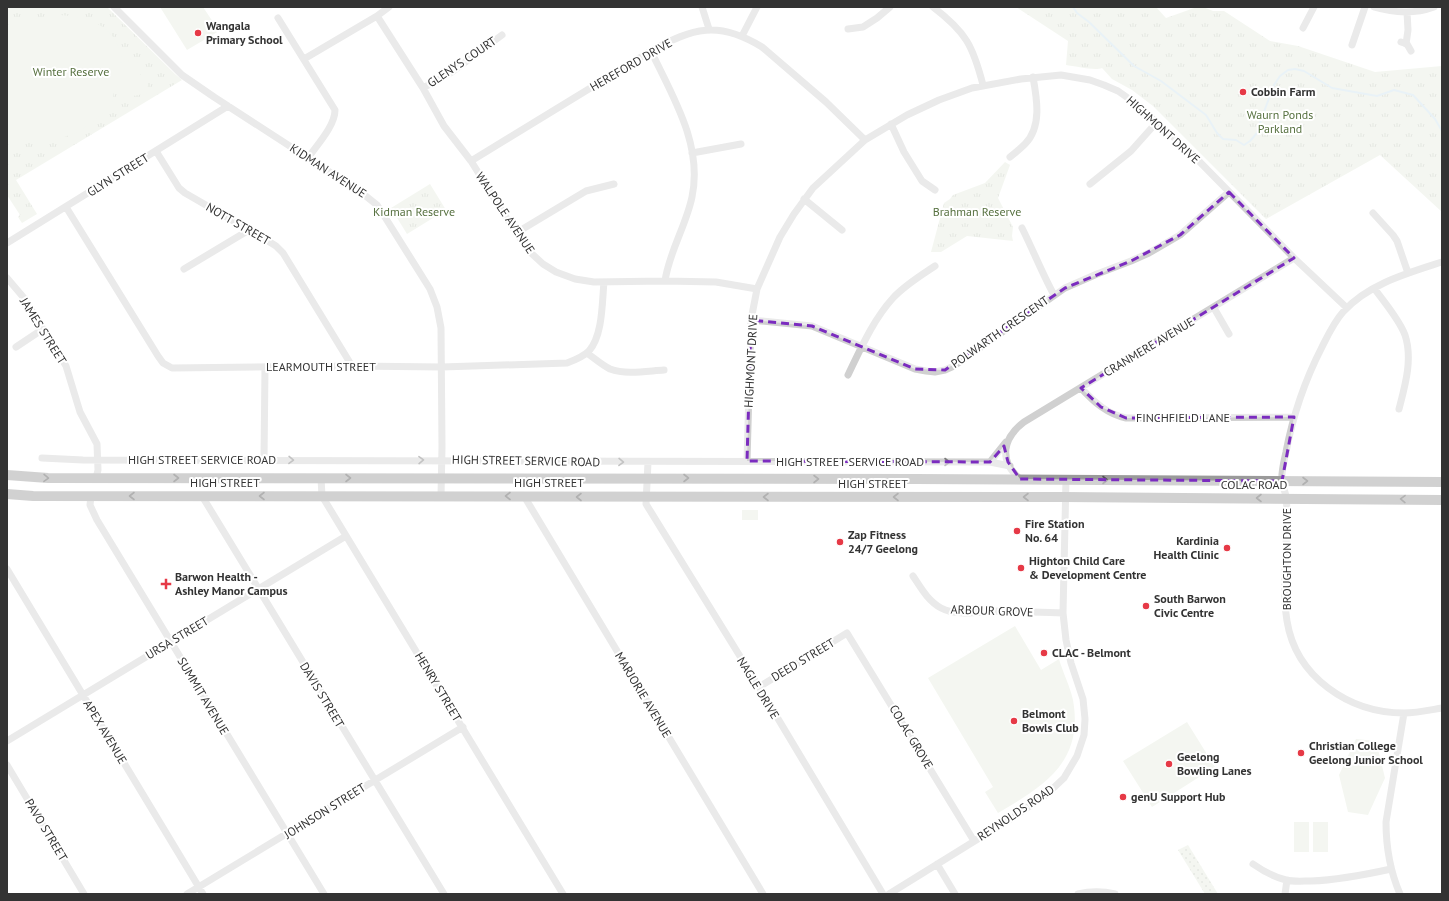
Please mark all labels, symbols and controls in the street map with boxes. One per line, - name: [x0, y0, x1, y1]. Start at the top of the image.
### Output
- place label: Wangala Primary School: [206, 18, 283, 47]
- marker: Wangala Primary School: [193, 28, 203, 38]
- street label: GLENYS COURT: [424, 33, 499, 90]
- street label: HEREFORD DRIVE: [587, 35, 675, 94]
- park label: Winter Reserve: [33, 64, 109, 79]
- place label: Cobbin Farm: [1251, 84, 1316, 99]
- marker: Cobbin Farm: [1238, 87, 1248, 97]
- street label: HIGHMONT DRIVE: [1123, 93, 1203, 167]
- park label: Waurn Ponds Parkland: [1247, 107, 1313, 136]
- street label: KIDMAN AVENUE: [287, 140, 369, 201]
- street label: GLYN STREET: [84, 150, 152, 199]
- street label: WALPOLE AVENUE: [473, 169, 538, 256]
- street label: NOTT STREET: [203, 199, 273, 248]
- park label: Kidman Reserve: [373, 204, 455, 219]
- park label: Brahman Reserve: [933, 204, 1021, 219]
- street label: POLWARTH CRESCENT: [948, 292, 1052, 371]
- street label: JAMES STREET: [16, 294, 70, 367]
- street label: HIGHMONT DRIVE: [741, 314, 760, 408]
- street label: CRANMERE AVENUE: [1101, 314, 1197, 380]
- street label: LEARMOUTH STREET: [266, 359, 376, 374]
- street label: FINCHFIELD LANE: [1136, 410, 1230, 425]
- street label: HIGH STREET SERVICE ROAD: [128, 452, 276, 467]
- street label: HIGH STREET SERVICE ROAD: [452, 452, 600, 469]
- street label: HIGH STREET SERVICE ROAD: [776, 454, 924, 469]
- one-way arrow: [288, 456, 294, 464]
- one-way arrow: [418, 456, 424, 464]
- one-way arrow: [618, 458, 624, 466]
- one-way arrow: [944, 458, 950, 466]
- one-way arrow: [43, 474, 49, 482]
- one-way arrow: [173, 474, 179, 482]
- one-way arrow: [345, 474, 351, 482]
- one-way arrow: [683, 474, 689, 482]
- street label: HIGH STREET: [190, 475, 260, 490]
- street label: HIGH STREET: [514, 475, 584, 490]
- one-way arrow: [813, 475, 819, 483]
- street label: HIGH STREET: [838, 476, 908, 491]
- one-way arrow: [1102, 476, 1108, 484]
- street label: COLAC ROAD: [1221, 477, 1288, 492]
- one-way arrow: [1302, 477, 1308, 485]
- one-way arrow: [129, 492, 135, 500]
- one-way arrow: [259, 492, 265, 500]
- one-way arrow: [505, 492, 511, 500]
- one-way arrow: [576, 493, 582, 501]
- one-way arrow: [763, 493, 769, 501]
- one-way arrow: [893, 493, 899, 501]
- one-way arrow: [1023, 493, 1029, 501]
- one-way arrow: [1256, 494, 1262, 502]
- one-way arrow: [1400, 495, 1406, 503]
- street label: BROUGHTON DRIVE: [1279, 508, 1294, 610]
- place label: Fire Station No. 64: [1025, 516, 1085, 545]
- marker: Fire Station No. 64: [1012, 526, 1022, 536]
- place label: Zap Fitness 24/7 Geelong: [848, 527, 918, 556]
- place label: Kardinia Health Clinic: [1154, 533, 1219, 562]
- marker: Zap Fitness 24/7 Geelong: [835, 537, 845, 547]
- marker: Kardinia Health Clinic: [1222, 543, 1232, 553]
- place label: Highton Child Care & Development Centre: [1029, 553, 1146, 582]
- marker: Highton Child Care & Development Centre: [1016, 563, 1026, 573]
- place label: Barwon Health - Ashley Manor Campus: [175, 569, 287, 598]
- marker: Barwon Health - Ashley Manor Campus: [160, 578, 172, 590]
- place label: South Barwon Civic Centre: [1154, 591, 1226, 620]
- marker: South Barwon Civic Centre: [1141, 601, 1151, 611]
- street label: ARBOUR GROVE: [950, 602, 1034, 619]
- street label: URSA STREET: [143, 613, 211, 662]
- street label: DEED STREET: [768, 635, 838, 684]
- place label: CLAC - Belmont: [1052, 645, 1131, 660]
- marker: CLAC - Belmont: [1039, 648, 1049, 658]
- street label: HENRY STREET: [412, 649, 465, 724]
- street label: MARJORIE AVENUE: [612, 649, 675, 740]
- street label: SUMMIT AVENUE: [174, 654, 232, 737]
- street label: NAGLE DRIVE: [734, 654, 783, 721]
- street label: DAVIS STREET: [297, 659, 348, 730]
- street label: APEX AVENUE: [80, 697, 130, 767]
- street label: COLAC GROVE: [886, 702, 937, 772]
- place label: Belmont Bowls Club: [1022, 706, 1079, 735]
- marker: Belmont Bowls Club: [1009, 716, 1019, 726]
- place label: Christian College Geelong Junior School: [1309, 738, 1423, 767]
- marker: Christian College Geelong Junior School: [1296, 748, 1306, 758]
- place label: Geelong Bowling Lanes: [1177, 749, 1252, 778]
- marker: Geelong Bowling Lanes: [1164, 759, 1174, 769]
- street label: JOHNSON STREET: [280, 779, 369, 842]
- street label: REYNOLDS ROAD: [974, 781, 1057, 844]
- place label: genU Support Hub: [1131, 789, 1226, 804]
- marker: genU Support Hub: [1118, 792, 1128, 802]
- street label: PAVO STREET: [22, 796, 71, 864]

